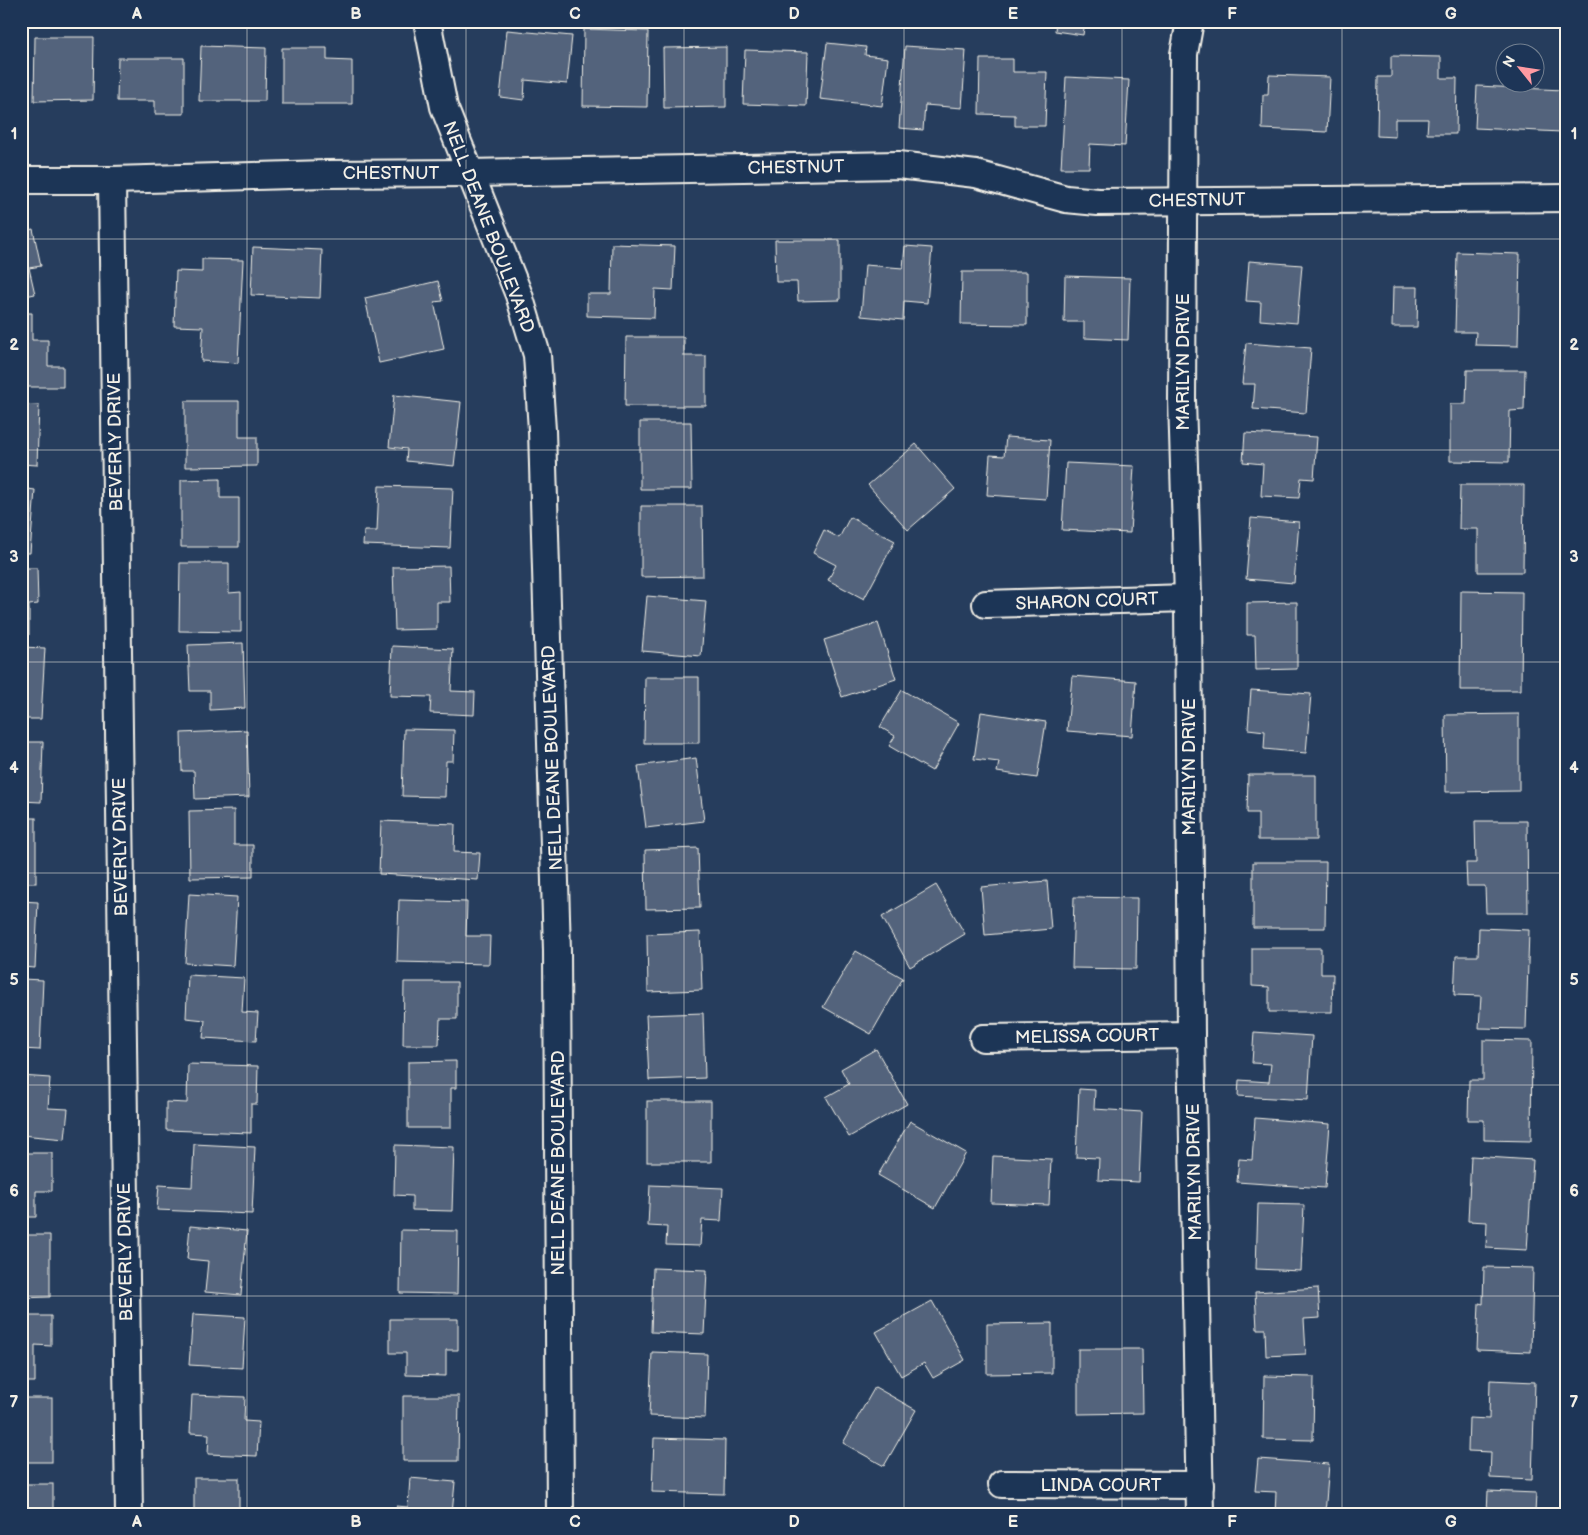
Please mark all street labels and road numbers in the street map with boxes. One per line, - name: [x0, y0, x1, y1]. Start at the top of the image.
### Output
- street label: NELL DEANE BOULEVARD: [438, 118, 539, 336]
- street label: CHESTNUT: [747, 156, 845, 179]
- street label: CHESTNUT: [343, 163, 440, 184]
- street label: CHESTNUT: [1148, 189, 1246, 212]
- street label: MARILYN DRIVE: [1173, 293, 1194, 431]
- street label: BEVERLY DRIVE: [104, 372, 127, 511]
- street label: SHARON COURT: [1015, 588, 1159, 614]
- street label: NELL DEANE BOULEVARD: [538, 645, 567, 871]
- street label: MARILYN DRIVE: [1179, 698, 1200, 836]
- street label: BEVERLY DRIVE: [109, 777, 132, 916]
- street label: MELISSA COURT: [1015, 1025, 1159, 1048]
- street label: NELL DEANE BOULEVARD: [548, 1050, 569, 1276]
- street label: MARILYN DRIVE: [1183, 1103, 1206, 1241]
- street label: BEVERLY DRIVE: [114, 1182, 137, 1321]
- street label: LINDA COURT: [1040, 1475, 1162, 1496]

